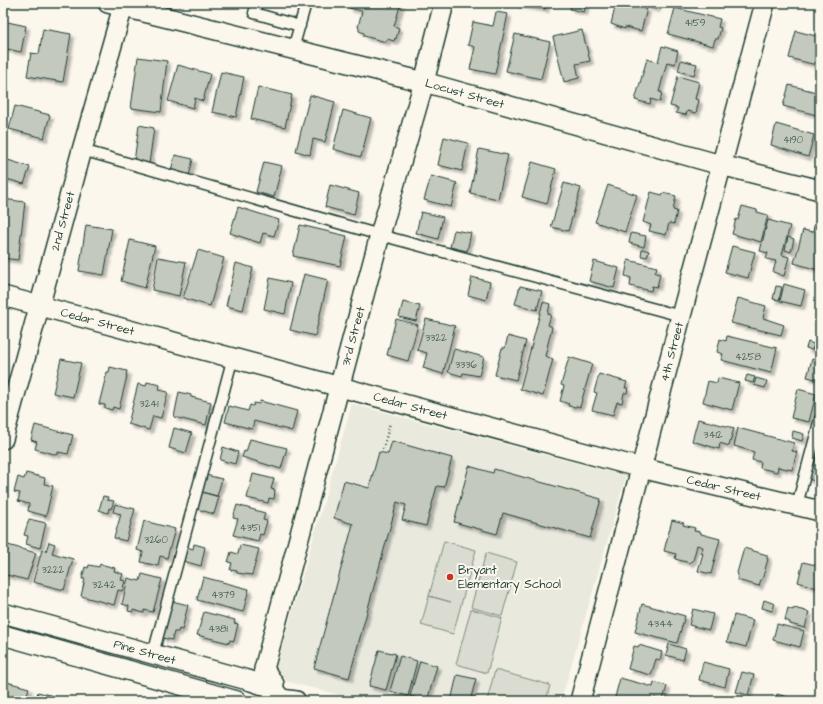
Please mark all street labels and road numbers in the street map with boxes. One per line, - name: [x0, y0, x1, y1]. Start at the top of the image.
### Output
- street label: Locust Street: [423, 74, 506, 113]
- street label: 2nd Street: [46, 189, 79, 253]
- street label: Cedar Street: [59, 303, 137, 340]
- street label: 3rd Street: [337, 304, 369, 368]
- street label: 4th Street: [656, 320, 688, 383]
- street label: Cedar Street: [372, 388, 449, 424]
- street label: Cedar Street: [685, 471, 763, 505]
- street label: Pine Street: [112, 635, 178, 669]

